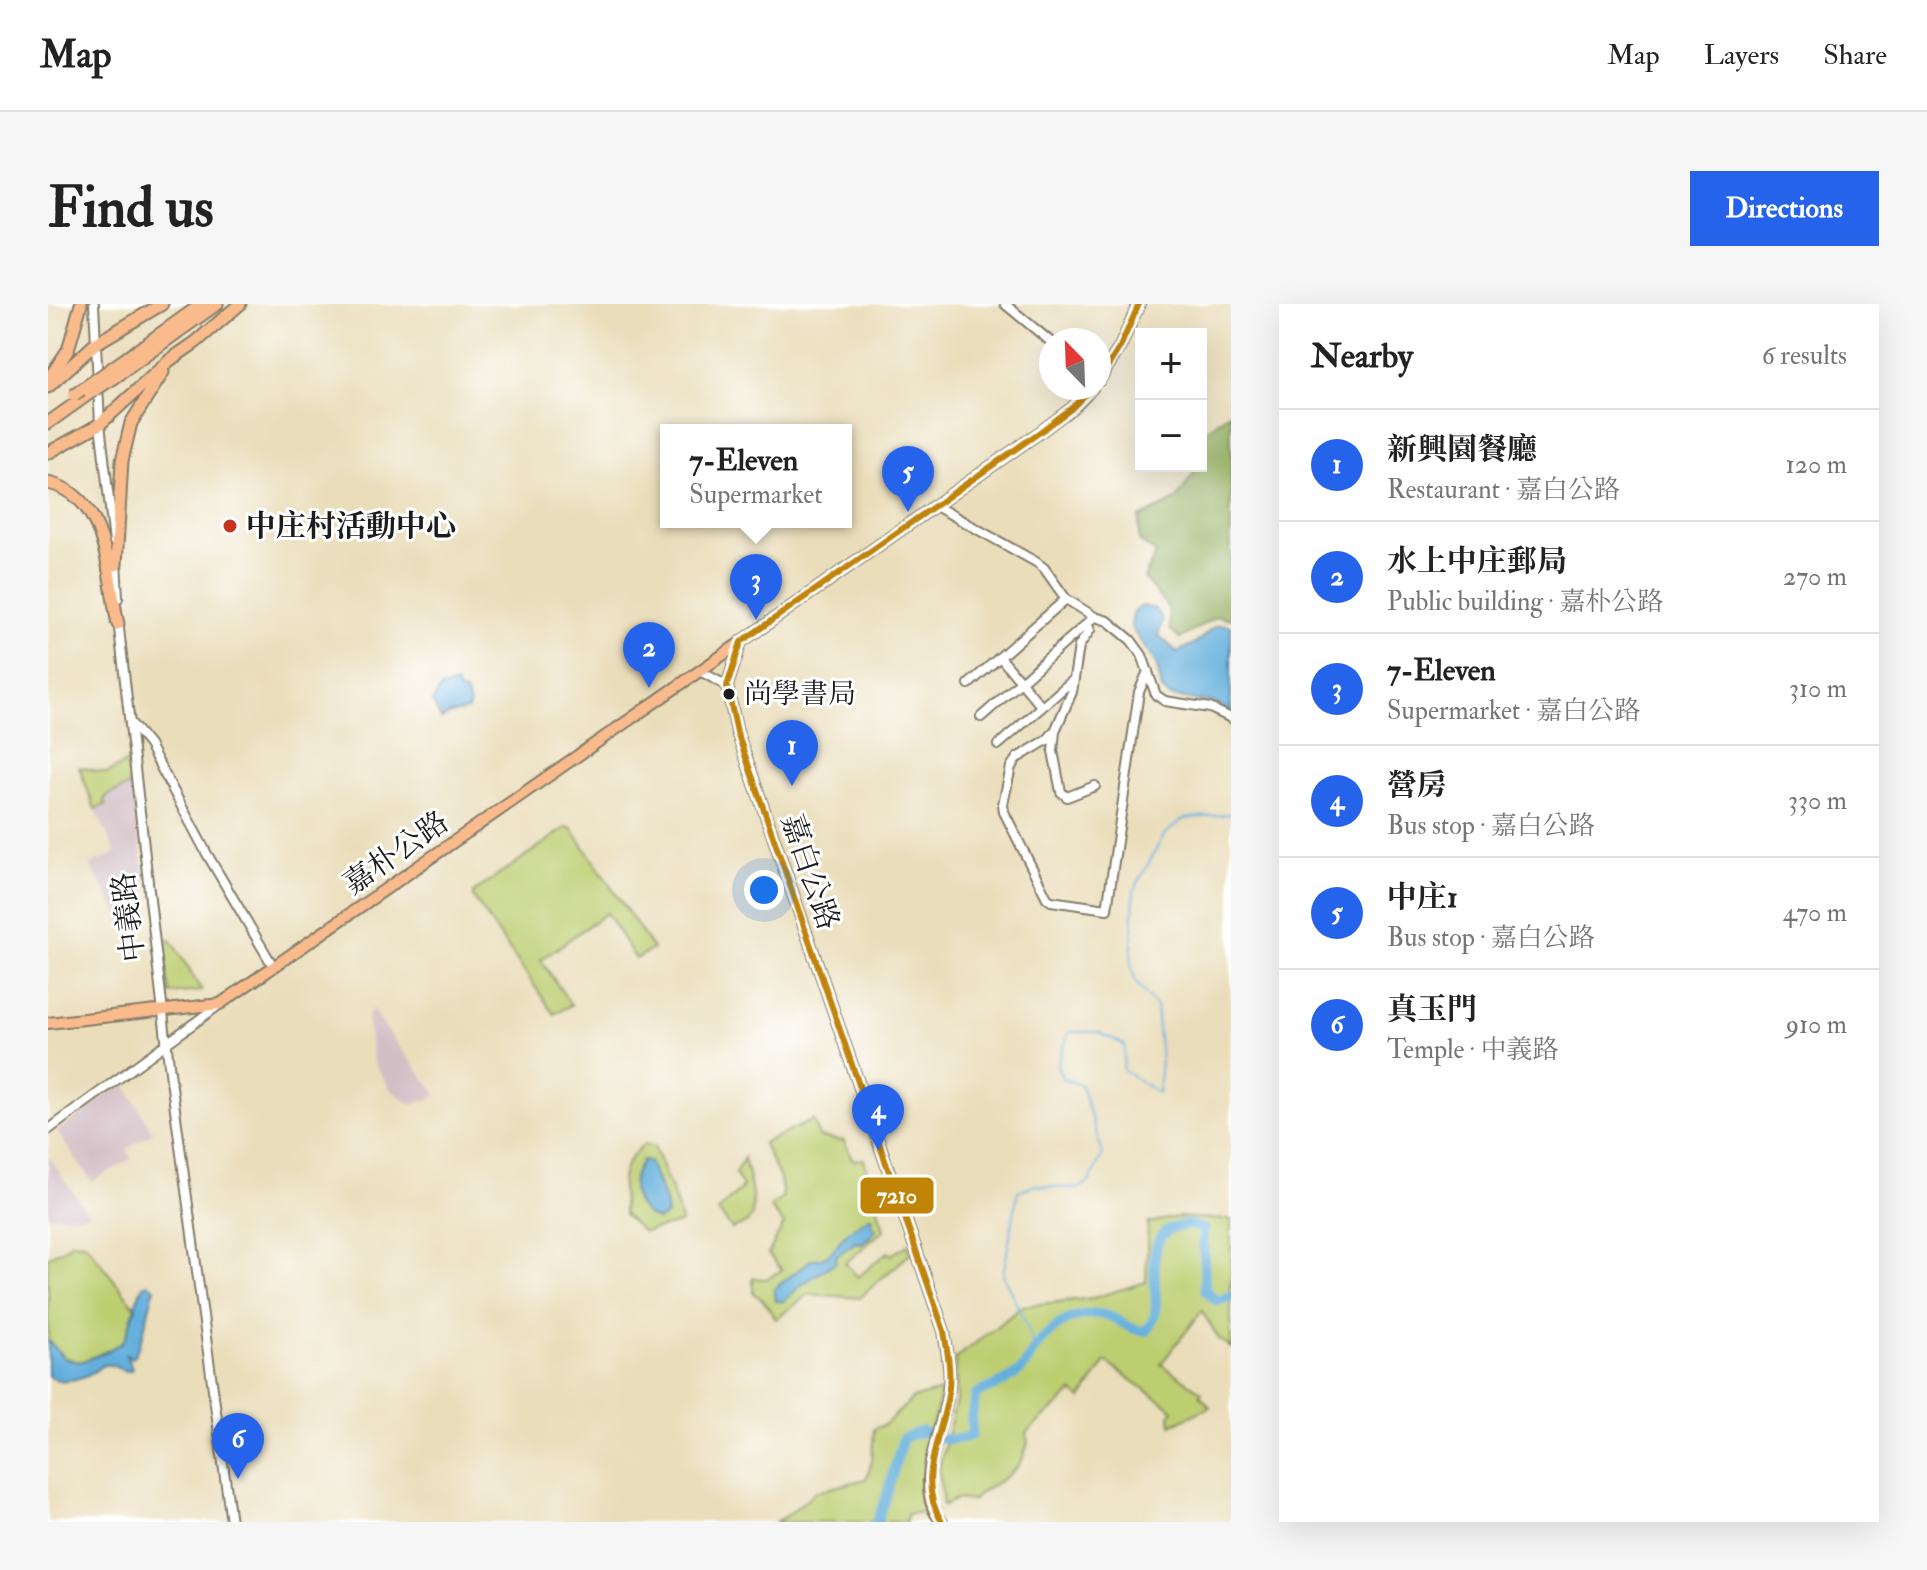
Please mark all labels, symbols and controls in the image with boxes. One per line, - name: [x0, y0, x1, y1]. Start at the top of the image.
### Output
- text: Map: [40, 31, 111, 79]
- text: Map: [1607, 38, 1660, 73]
- text: Layers: [1704, 38, 1779, 73]
- text: Share: [1823, 38, 1887, 73]
- button: Directions: [1690, 171, 1879, 246]
- text: Find us: [48, 173, 214, 244]
- north arrow: [1039, 328, 1111, 400]
- map controls: [1135, 328, 1207, 472]
- button: +: [1135, 328, 1207, 400]
- text: Nearby: [1311, 335, 1413, 378]
- text: 6 results: [1762, 340, 1847, 372]
- button: −: [1135, 400, 1207, 472]
- popup: [660, 424, 852, 528]
- text: 新興園餐廳: [1387, 431, 1537, 468]
- text: 7-Eleven: [689, 442, 798, 479]
- pin: 5: [882, 446, 934, 512]
- text: 1: [1332, 449, 1342, 481]
- text: 120 m: [1786, 449, 1847, 481]
- text: Restaurant · 嘉白公路: [1387, 474, 1620, 506]
- text: Supermarket: [689, 479, 823, 511]
- place label: 中庄村活動中心: [246, 508, 456, 545]
- marker: 中庄村活動中心: [221, 517, 239, 535]
- text: 水上中庄郵局: [1387, 543, 1567, 580]
- pin: 3: [730, 554, 782, 620]
- text: 2: [1330, 561, 1344, 593]
- text: 270 m: [1783, 561, 1847, 593]
- text: Public building · 嘉朴公路: [1387, 586, 1663, 618]
- pin: 2: [623, 622, 675, 688]
- text: 7-Eleven: [1387, 652, 1496, 689]
- text: 3: [1332, 673, 1342, 705]
- text: 310 m: [1789, 673, 1847, 705]
- place label: 尚學書局: [744, 677, 856, 712]
- marker: 尚學書局: [721, 686, 737, 702]
- text: Supermarket · 嘉白公路: [1387, 695, 1640, 727]
- pin: 1: [766, 720, 818, 786]
- text: 營房: [1387, 767, 1447, 804]
- text: 4: [1330, 785, 1344, 817]
- text: 330 m: [1788, 785, 1847, 817]
- street label: 嘉朴公路: [336, 803, 456, 903]
- street label: 嘉白公路: [773, 809, 847, 935]
- text: Bus stop · 嘉白公路: [1387, 810, 1595, 842]
- street label: 中義路: [105, 870, 153, 964]
- your location: [744, 870, 784, 910]
- text: 中庄1: [1387, 879, 1458, 916]
- text: 5: [1331, 897, 1343, 929]
- text: 470 m: [1783, 897, 1847, 929]
- text: Bus stop · 嘉白公路: [1387, 922, 1595, 954]
- text: 真玉門: [1387, 991, 1477, 1028]
- text: 6: [1330, 1009, 1344, 1041]
- text: 910 m: [1786, 1009, 1847, 1041]
- text: Temple · 中義路: [1387, 1034, 1558, 1066]
- pin: 4: [852, 1084, 904, 1150]
- line badge: 7210: [859, 1176, 935, 1215]
- text: 7210: [877, 1182, 917, 1210]
- pin: 6: [212, 1413, 264, 1479]

